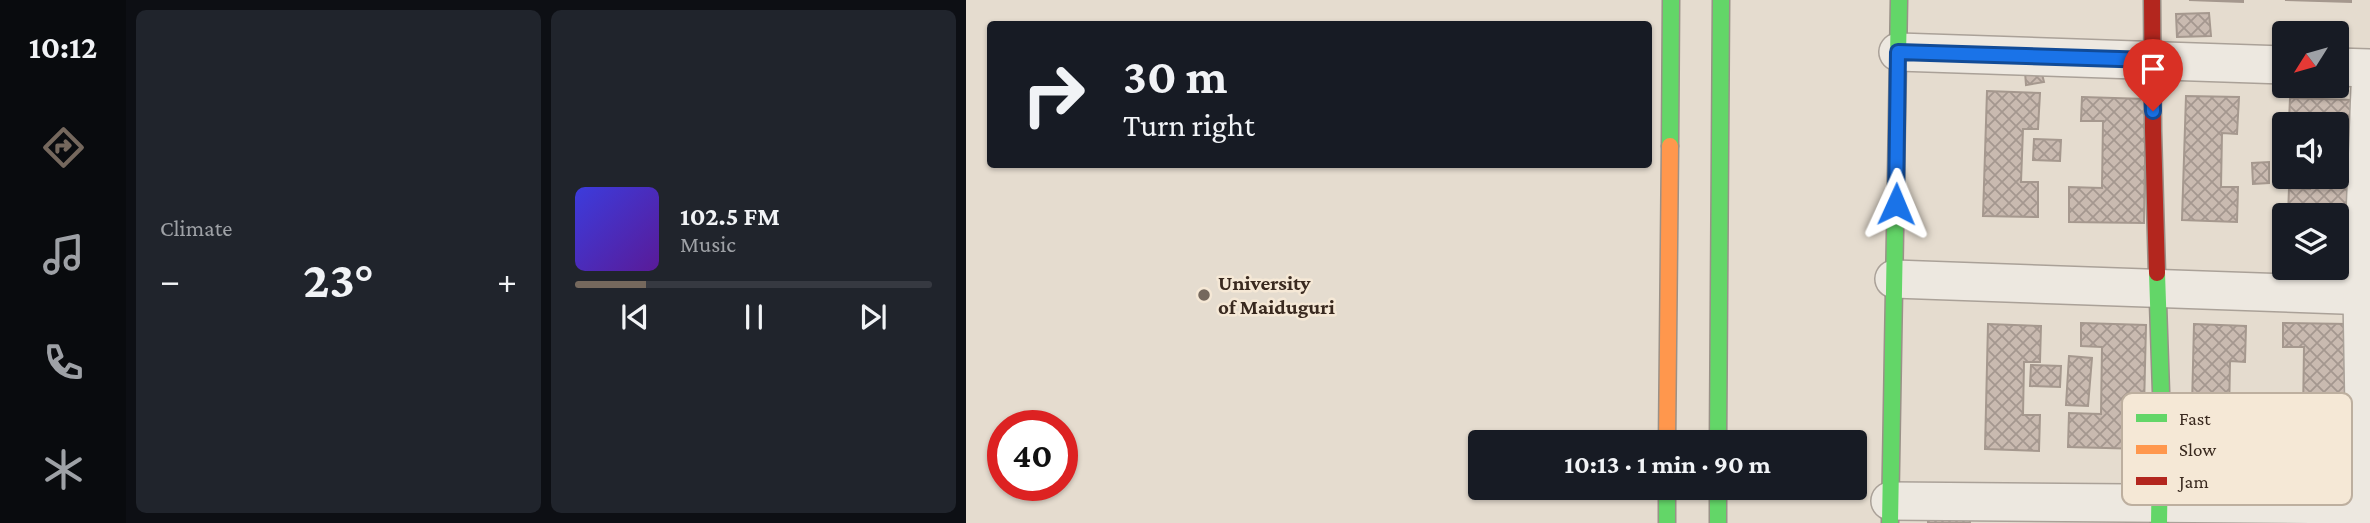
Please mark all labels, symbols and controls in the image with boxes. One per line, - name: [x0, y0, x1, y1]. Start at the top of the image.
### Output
- north arrow: [2272, 21, 2348, 98]
- map controls: [2272, 21, 2349, 280]
- text: 10:12: [29, 29, 97, 65]
- pin: [2123, 39, 2183, 111]
- icon: right: [1008, 49, 1099, 140]
- text: 30 m: [1123, 49, 1228, 104]
- icon: arrive: [2134, 50, 2172, 88]
- text: Turn right: [1123, 107, 1255, 143]
- button: sound: [2272, 112, 2349, 189]
- icon: directions: [39, 123, 88, 172]
- position arrow: [1859, 167, 1933, 241]
- text: 102.5 FM: [680, 202, 780, 231]
- button: layers: [2272, 203, 2349, 280]
- text: Climate: [160, 215, 232, 241]
- icon: music: [39, 230, 88, 279]
- text: Music: [680, 231, 736, 257]
- text: 23°: [303, 250, 374, 308]
- text: −: [160, 259, 180, 301]
- text: +: [497, 259, 517, 301]
- place label: University of Maiduguri: [1218, 271, 1335, 319]
- marker: University of Maiduguri: [1196, 287, 1212, 303]
- icon: previous: [616, 298, 654, 336]
- icon: pause: [735, 298, 773, 336]
- icon: next: [854, 298, 892, 336]
- icon: phone: [39, 338, 88, 387]
- legend: [2122, 393, 2352, 505]
- text: Fast: [2179, 408, 2211, 429]
- speed limit sign: 40: [987, 410, 1078, 501]
- text: Slow: [2179, 439, 2216, 460]
- icon: climate: [39, 445, 88, 494]
- text: 10:13 · 1 min · 90 m: [1564, 450, 1771, 479]
- text: Jam: [2177, 471, 2209, 492]

